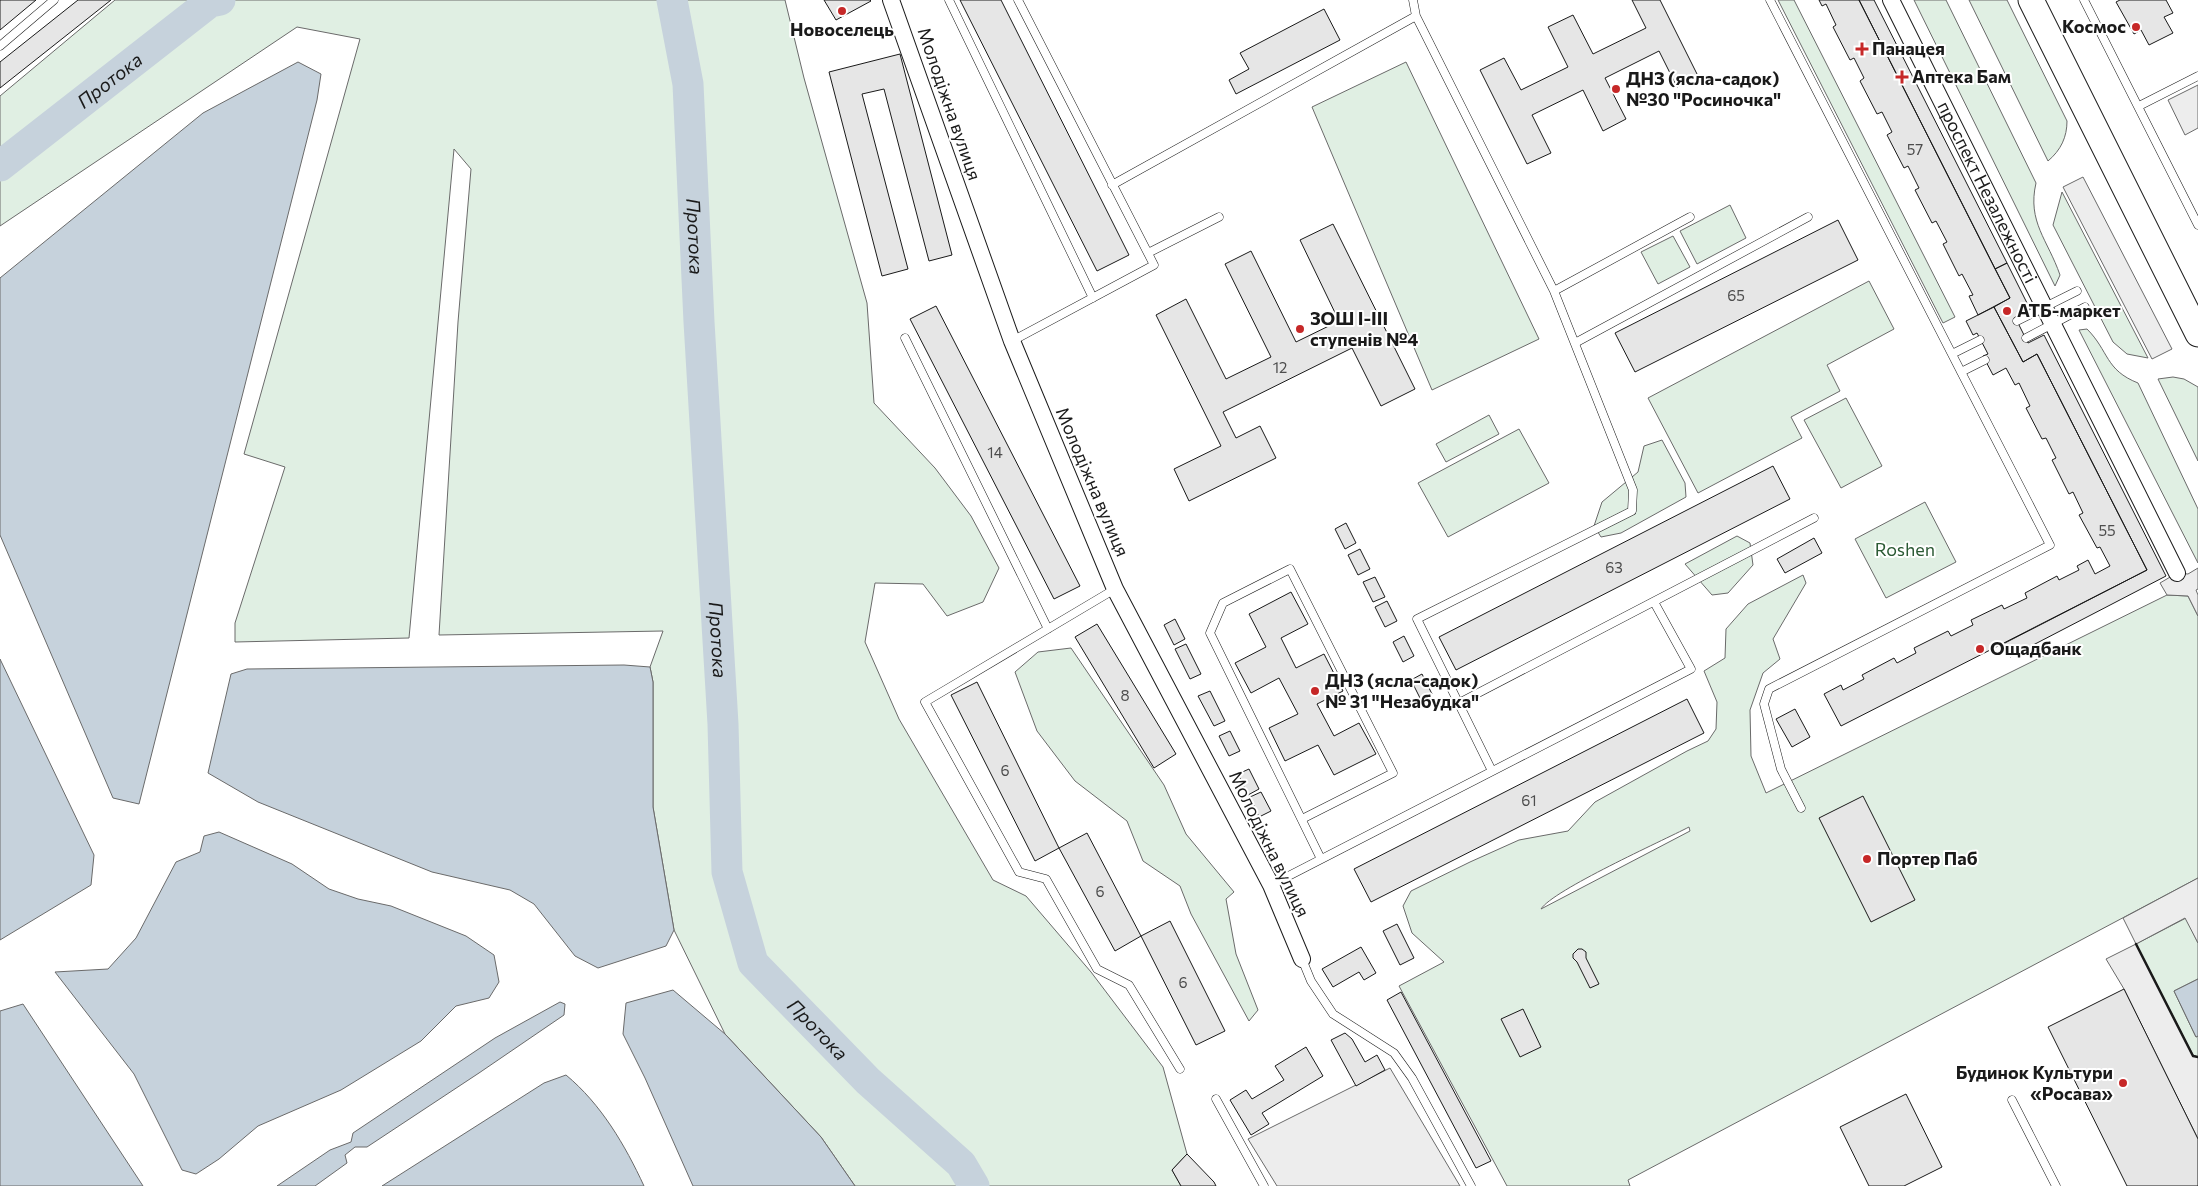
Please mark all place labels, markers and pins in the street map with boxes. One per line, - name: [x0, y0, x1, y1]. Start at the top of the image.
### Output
- marker: Новоселець: [836, 5, 848, 17]
- place label: Космос: [2062, 15, 2126, 37]
- place label: Новоселець: [790, 18, 894, 40]
- marker: Космос: [2130, 21, 2142, 33]
- place label: Панацея: [1872, 37, 1945, 59]
- marker: Панацея: [1856, 43, 1868, 55]
- place label: Аптека Бам: [1912, 65, 2011, 87]
- place label: ДНЗ (ясла-садок) №30 "Росиночка": [1626, 67, 1781, 110]
- marker: Аптека Бам: [1896, 71, 1908, 83]
- marker: ДНЗ (ясла-садок) №30 "Росиночка": [1610, 83, 1622, 95]
- place label: АТБ-маркет: [2017, 299, 2121, 321]
- marker: АТБ-маркет: [2001, 305, 2013, 317]
- place label: ЗОШ І-ІІІ ступенів №4: [1310, 307, 1418, 350]
- marker: ЗОШ І-ІІІ ступенів №4: [1294, 323, 1306, 335]
- place label: Ощадбанк: [1990, 637, 2082, 659]
- marker: Ощадбанк: [1974, 643, 1986, 655]
- place label: ДНЗ (ясла-садок) № 31 "Незабудка": [1325, 669, 1479, 712]
- marker: ДНЗ (ясла-садок) № 31 "Незабудка": [1309, 685, 1321, 697]
- place label: Портер Паб: [1877, 847, 1978, 869]
- marker: Портер Паб: [1861, 853, 1873, 865]
- place label: Будинок Культури «Росава»: [1956, 1061, 2113, 1104]
- marker: Будинок Культури «Росава»: [2117, 1077, 2129, 1089]

